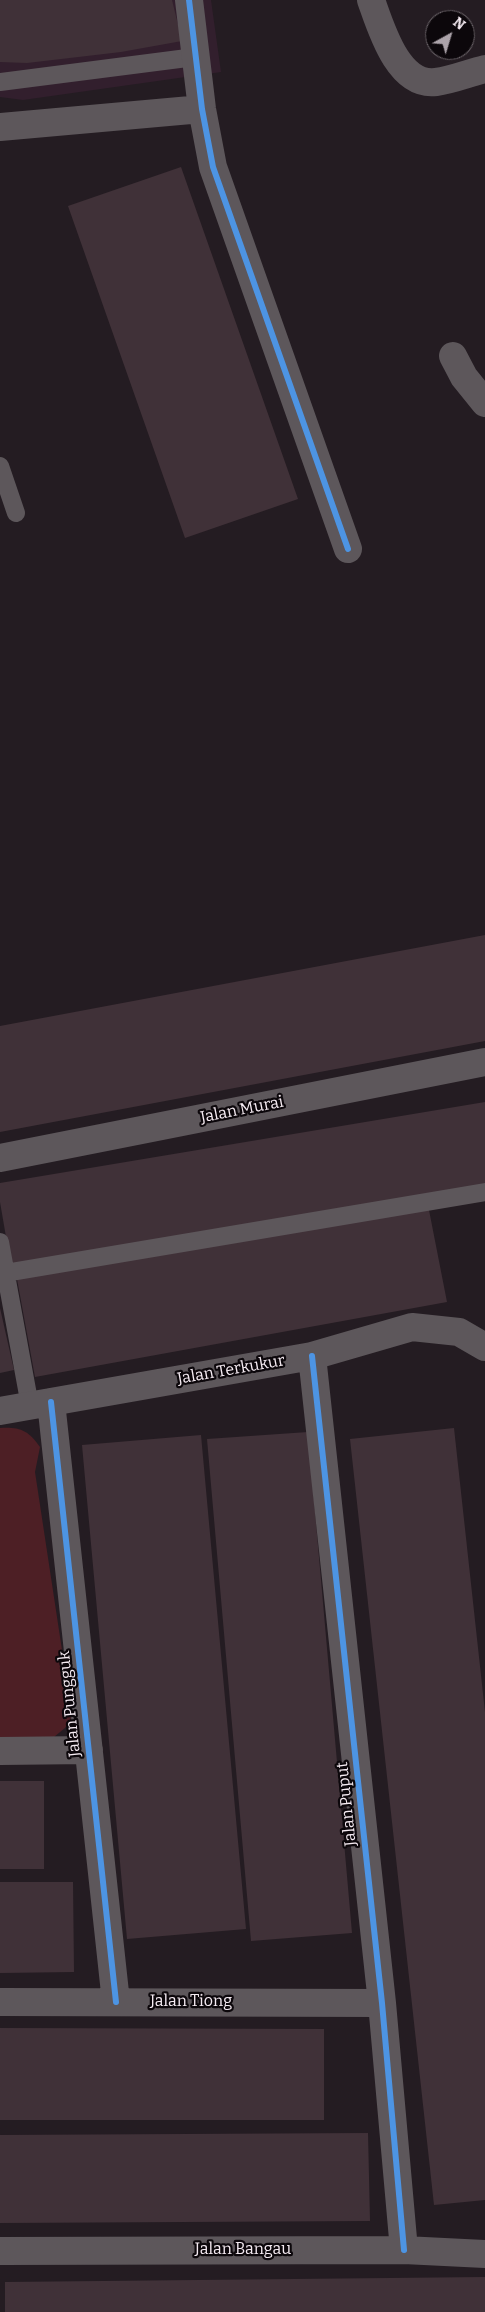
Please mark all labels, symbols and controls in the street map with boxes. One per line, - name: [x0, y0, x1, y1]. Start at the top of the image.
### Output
- north arrow: [425, 10, 475, 60]
- text: N: [450, 14, 469, 34]
- street label: Jalan Murai: [199, 1093, 285, 1127]
- street label: Jalan Terkukur: [176, 1351, 286, 1389]
- street label: Jalan Pungguk: [55, 1650, 85, 1758]
- street label: Jalan Puput: [333, 1761, 361, 1847]
- street label: Jalan Tiong: [150, 1992, 232, 2012]
- street label: Jalan Bangau: [195, 2240, 291, 2260]

